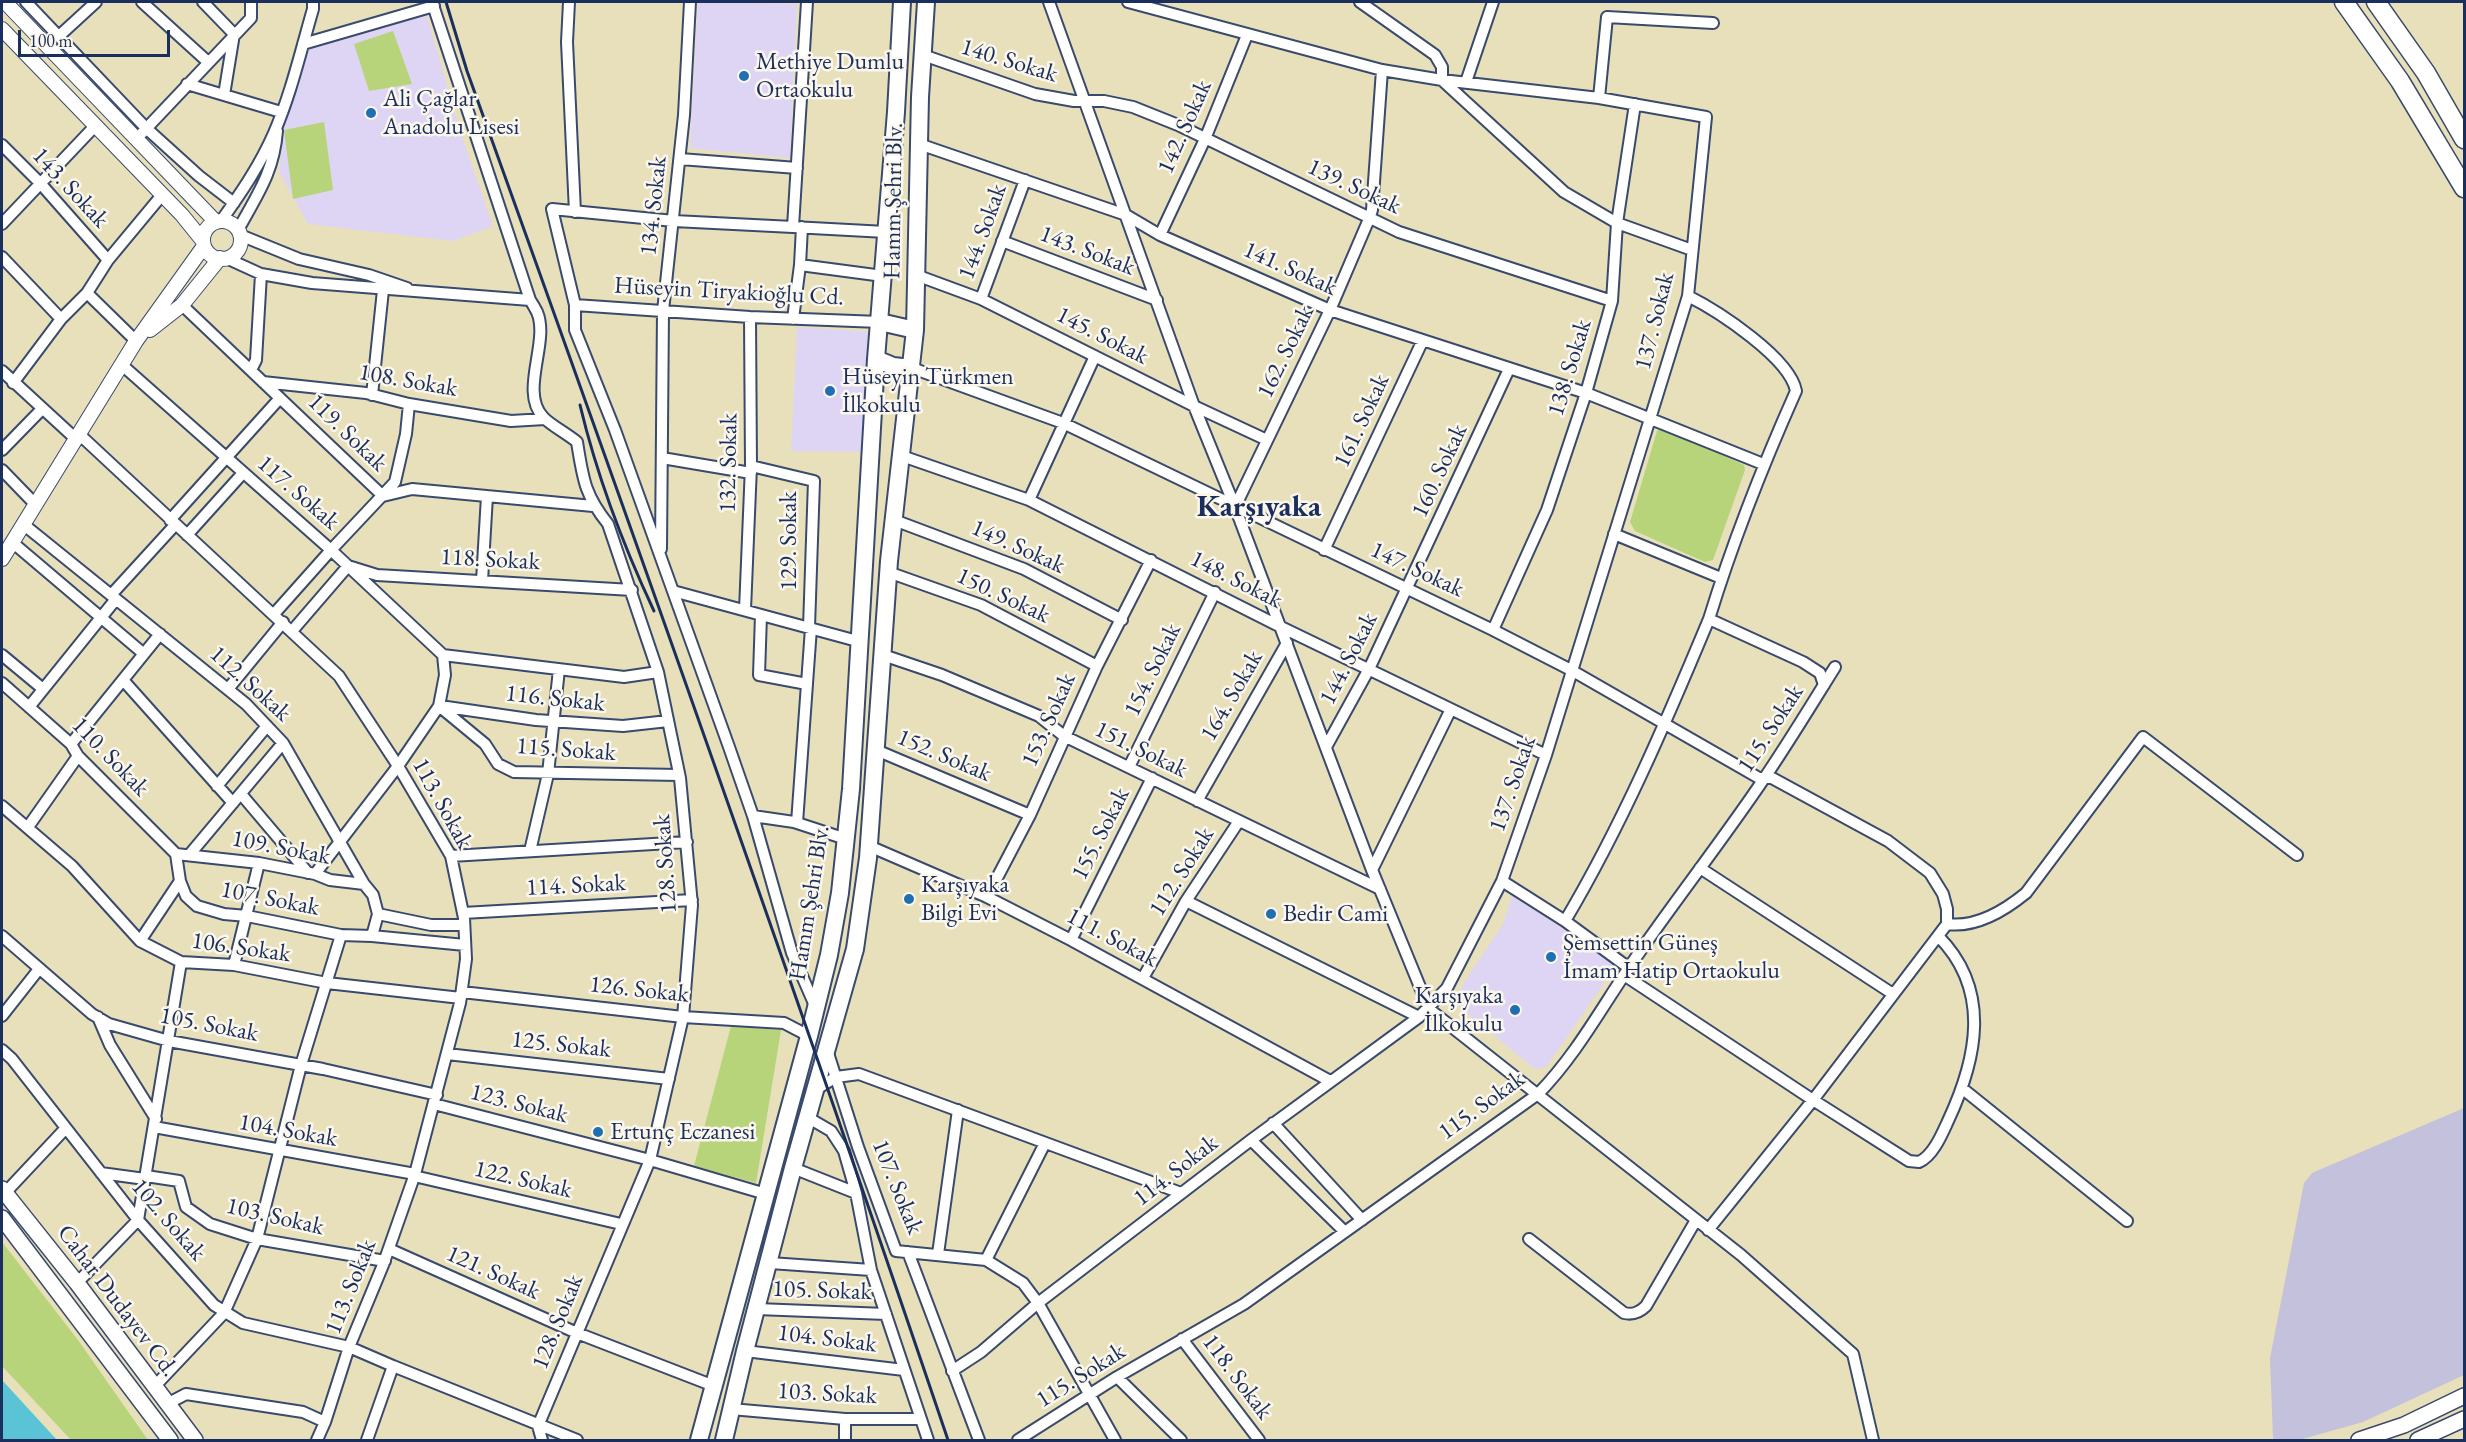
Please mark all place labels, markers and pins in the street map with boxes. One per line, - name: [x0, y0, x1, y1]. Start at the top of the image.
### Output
- place label: Methiye Dumlu Ortaokulu: [756, 48, 904, 104]
- marker: Methiye Dumlu Ortaokulu: [737, 69, 751, 83]
- place label: Ali Çağlar Anadolu Lisesi: [383, 85, 519, 141]
- marker: Ali Çağlar Anadolu Lisesi: [364, 106, 378, 120]
- place label: Hüseyin Türkmen İlkokulu: [842, 363, 1014, 419]
- marker: Hüseyin Türkmen İlkokulu: [823, 384, 837, 398]
- place label: Karşıyaka Bilgi Evi: [921, 871, 1009, 927]
- marker: Karşıyaka Bilgi Evi: [902, 892, 916, 906]
- place label: Bedir Cami: [1283, 900, 1388, 928]
- marker: Bedir Cami: [1264, 907, 1278, 921]
- place label: Şemsettin Güneş İmam Hatip Ortaokulu: [1563, 929, 1780, 985]
- marker: Şemsettin Güneş İmam Hatip Ortaokulu: [1544, 950, 1558, 964]
- place label: Karşıyaka İlkokulu: [1415, 982, 1503, 1038]
- marker: Karşıyaka İlkokulu: [1508, 1003, 1522, 1017]
- place label: Ertunç Eczanesi: [610, 1118, 755, 1146]
- marker: Ertunç Eczanesi: [591, 1125, 605, 1139]

